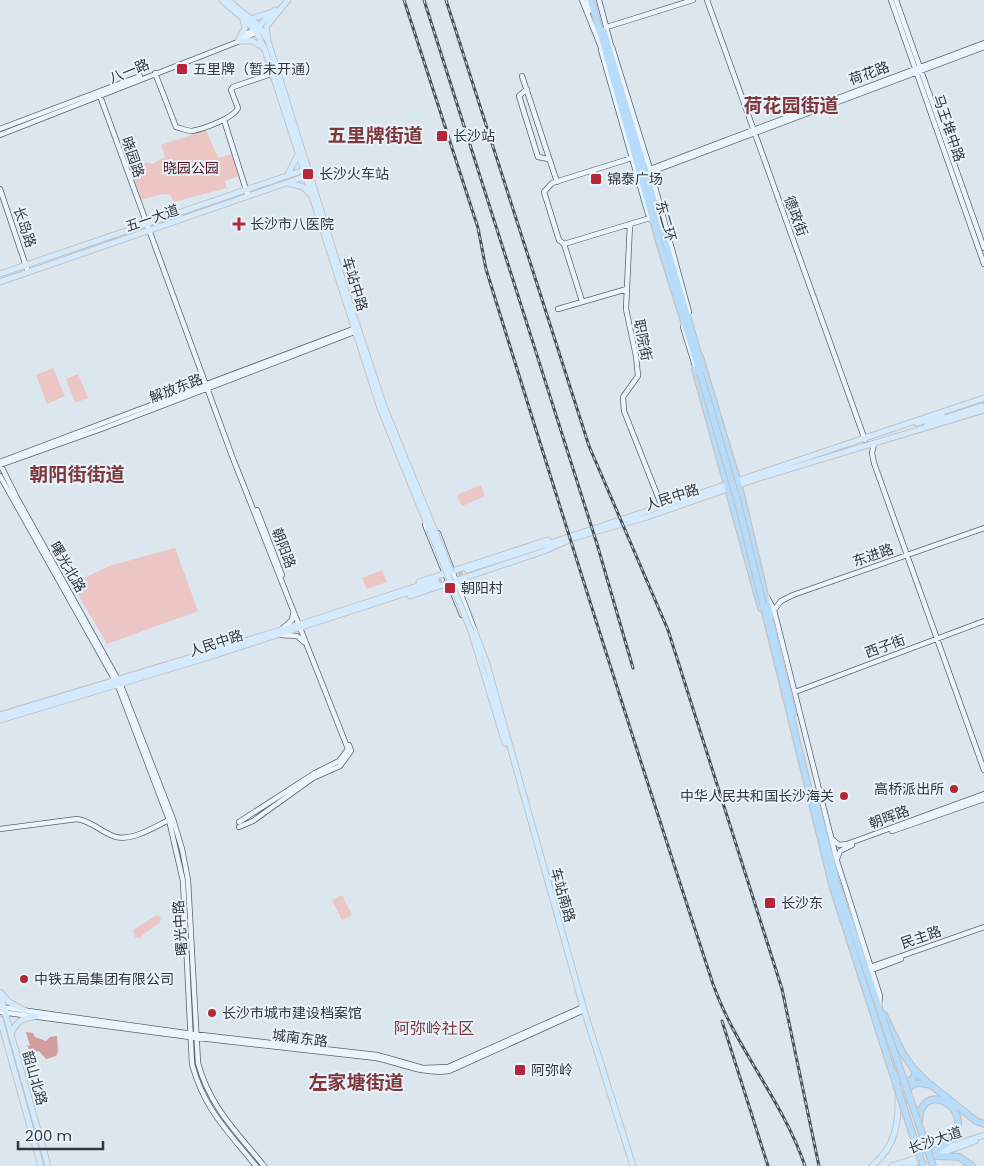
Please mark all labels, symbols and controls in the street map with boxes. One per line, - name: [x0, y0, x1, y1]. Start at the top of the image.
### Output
- street label: 八一路: [106, 54, 152, 88]
- street label: 荷花路: [846, 56, 892, 90]
- place label: 五里牌（暂未开通）: [193, 59, 319, 79]
- marker: 五里牌（暂未开通）: [175, 62, 189, 76]
- district label: 荷花园街道: [743, 92, 839, 119]
- street label: 马王堆中路: [928, 92, 970, 164]
- district label: 五里牌街道: [327, 122, 423, 149]
- place label: 长沙站: [453, 126, 495, 146]
- marker: 长沙站: [435, 129, 449, 143]
- street label: 晓园路: [117, 134, 149, 180]
- park label: 晓园公园: [163, 158, 219, 178]
- place label: 长沙火车站: [319, 164, 389, 184]
- marker: 长沙火车站: [301, 167, 315, 181]
- place label: 锦泰广场: [607, 169, 663, 189]
- marker: 锦泰广场: [589, 172, 603, 186]
- street label: 德政街: [779, 193, 813, 239]
- street label: 东二环: [651, 198, 681, 244]
- street label: 五一大道: [122, 199, 182, 237]
- street label: 长岛路: [9, 204, 41, 250]
- place label: 长沙市八医院: [250, 214, 334, 234]
- marker: 长沙市八医院: [232, 217, 246, 231]
- street label: 车站中路: [337, 254, 373, 314]
- street label: 职院街: [629, 317, 657, 363]
- street label: 解放东路: [146, 369, 206, 407]
- district label: 朝阳街街道: [29, 461, 125, 488]
- street label: 人民中路: [642, 479, 702, 515]
- street label: 朝阳路: [267, 525, 301, 571]
- street label: 曙光北路: [45, 538, 91, 596]
- street label: 东进路: [850, 539, 896, 571]
- place label: 朝阳村: [461, 578, 503, 598]
- marker: 朝阳村: [443, 581, 457, 595]
- street label: 人民中路: [186, 625, 246, 661]
- street label: 西子街: [862, 629, 908, 663]
- place label: 高桥派出所: [874, 779, 944, 799]
- marker: 高桥派出所: [948, 783, 960, 795]
- place label: 中华人民共和国长沙海关: [680, 786, 834, 806]
- marker: 中华人民共和国长沙海关: [838, 790, 850, 802]
- street label: 朝晖路: [866, 800, 912, 834]
- street label: 车站南路: [546, 865, 580, 925]
- place label: 长沙东: [781, 893, 823, 913]
- marker: 长沙东: [763, 896, 777, 910]
- street label: 曙光中路: [168, 899, 192, 957]
- street label: 民主路: [898, 921, 944, 953]
- place label: 中铁五局集团有限公司: [34, 969, 174, 989]
- marker: 中铁五局集团有限公司: [18, 973, 30, 985]
- place label: 长沙市城市建设档案馆: [222, 1003, 362, 1023]
- marker: 长沙市城市建设档案馆: [206, 1007, 218, 1019]
- district label: 阿弥岭社区: [394, 1017, 474, 1040]
- street label: 城南东路: [271, 1025, 329, 1051]
- street label: 韶山北路: [18, 1048, 52, 1108]
- place label: 阿弥岭: [531, 1060, 573, 1080]
- marker: 阿弥岭: [513, 1063, 527, 1077]
- district label: 左家塘街道: [308, 1069, 404, 1096]
- scale bar: [18, 1118, 102, 1150]
- street label: 长沙大道: [905, 1121, 965, 1159]
- text: 200 m: [25, 1125, 72, 1146]

